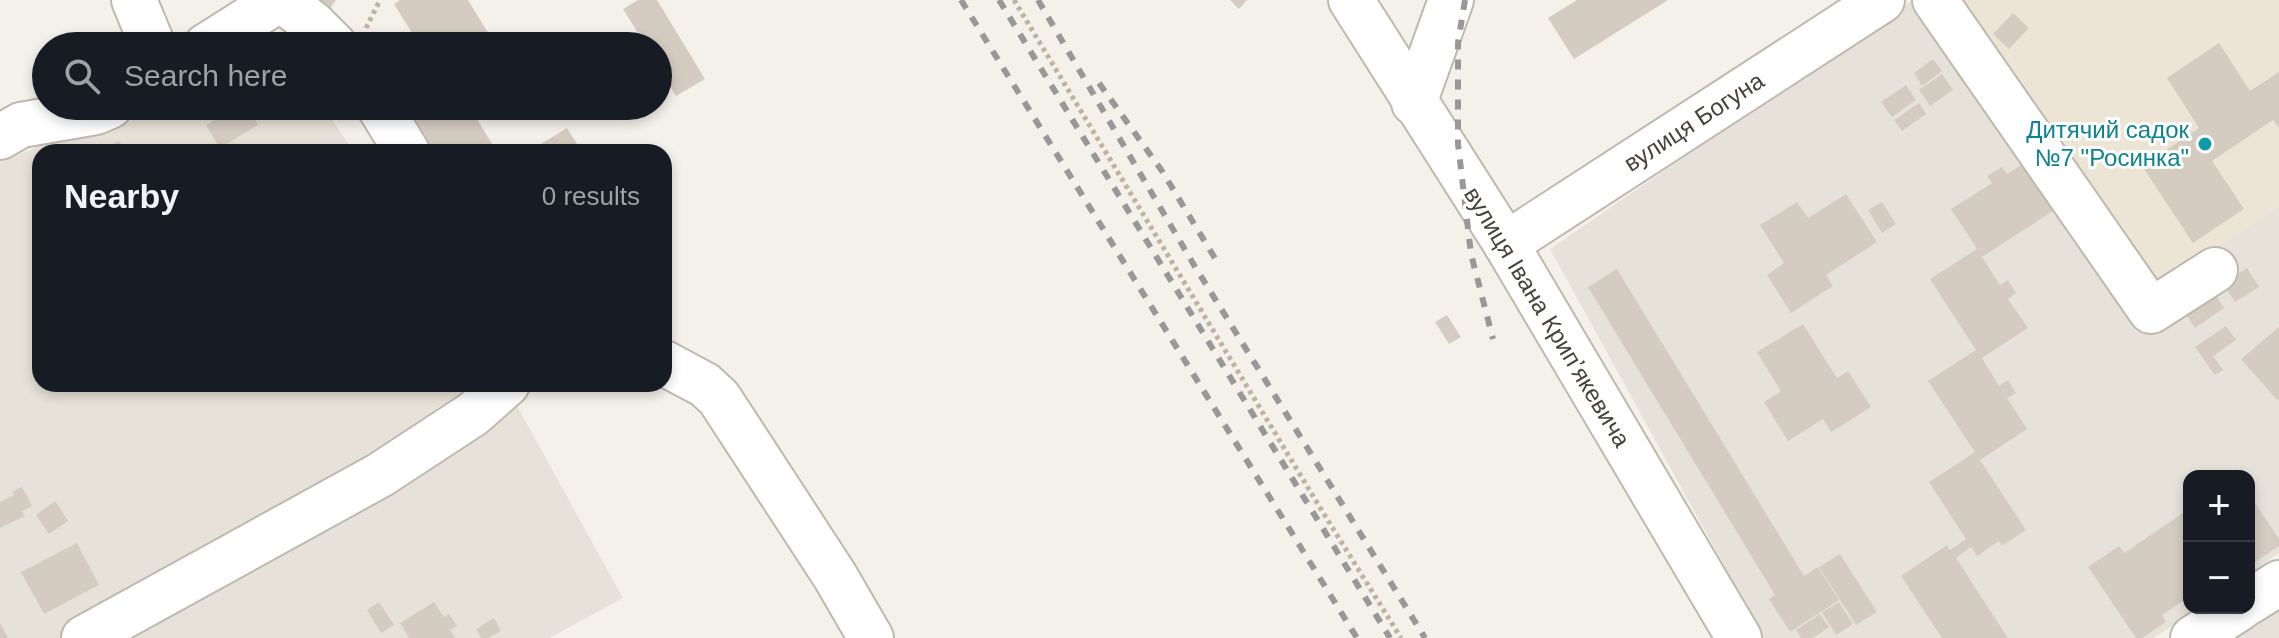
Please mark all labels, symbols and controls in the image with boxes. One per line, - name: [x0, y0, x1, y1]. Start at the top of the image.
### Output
- search box: [32, 32, 672, 120]
- icon: search: [60, 54, 104, 98]
- text: Search here: [124, 59, 287, 92]
- street label: вулиця Богуна: [1619, 66, 1769, 177]
- place label: Дитячий садок №7 "Росинка": [2026, 116, 2189, 171]
- marker: Дитячий садок №7 "Росинка": [2196, 135, 2214, 153]
- text: Nearby: [64, 177, 179, 215]
- text: 0 results: [542, 181, 640, 211]
- street label: вулиця Івана Крипʼякевича: [1459, 182, 1636, 452]
- map controls: [2183, 470, 2255, 614]
- button: +: [2183, 470, 2255, 542]
- button: −: [2183, 542, 2255, 614]

